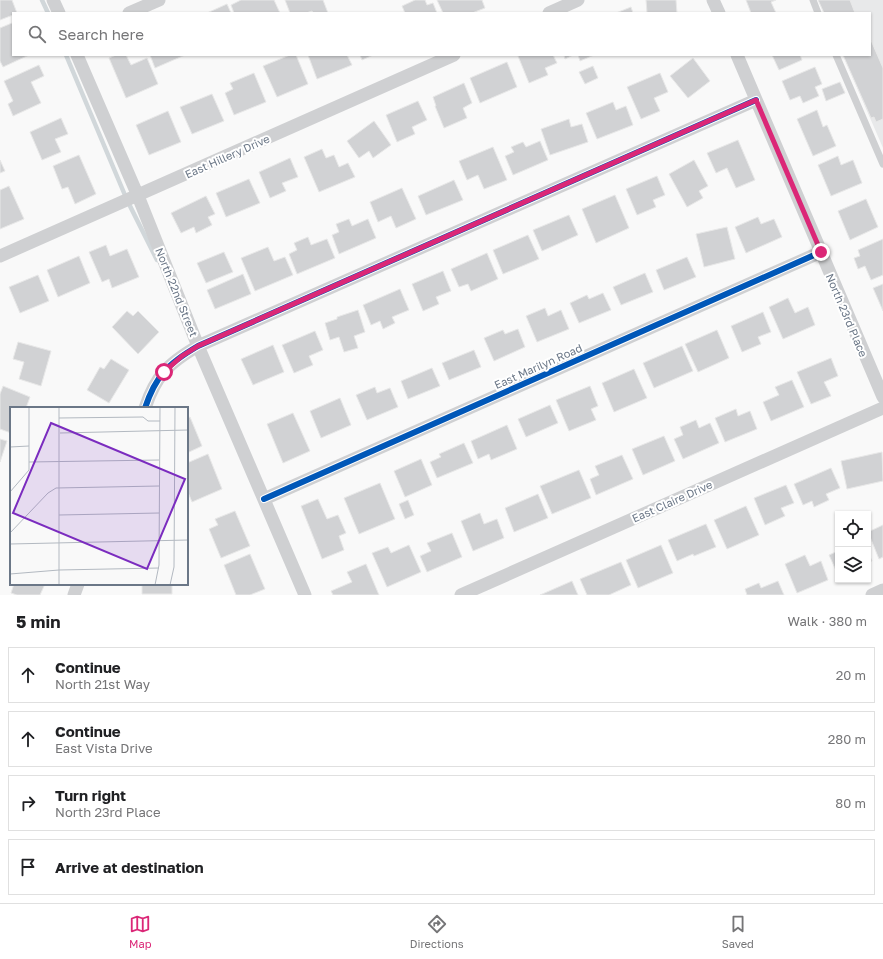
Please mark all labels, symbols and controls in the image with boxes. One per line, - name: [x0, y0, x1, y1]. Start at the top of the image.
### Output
- search box: [12, 12, 871, 56]
- icon: search: [26, 23, 48, 45]
- text: Search here: [58, 25, 144, 43]
- street label: East Hillery Drive: [183, 132, 271, 180]
- route end: [812, 243, 830, 261]
- street label: North 22nd Street: [153, 246, 201, 338]
- street label: North 23rd Place: [824, 271, 870, 359]
- street label: East Marilyn Road: [492, 341, 584, 391]
- route start: [155, 363, 173, 381]
- inset map: [10, 407, 188, 585]
- street label: East Claire Drive: [630, 477, 714, 525]
- map controls: [835, 511, 871, 583]
- button: locate: [835, 511, 871, 547]
- button: layers: [835, 547, 871, 583]
- text: 5 min: [16, 611, 60, 632]
- text: Walk · 380 m: [787, 613, 867, 629]
- text: Continue: [55, 658, 121, 676]
- icon: ahead: [17, 664, 39, 686]
- text: 20 m: [836, 667, 866, 683]
- text: North 21st Way: [55, 676, 150, 692]
- text: Continue: [55, 722, 121, 740]
- icon: ahead: [17, 728, 39, 750]
- text: 280 m: [828, 731, 866, 747]
- text: East Vista Drive: [55, 740, 153, 756]
- text: Turn right: [55, 786, 126, 804]
- icon: right: [17, 792, 39, 814]
- text: 80 m: [835, 795, 866, 811]
- text: North 23rd Place: [55, 804, 160, 820]
- icon: arrive: [17, 856, 39, 878]
- text: Arrive at destination: [55, 858, 204, 876]
- tab: Map: [129, 913, 152, 950]
- tab: Directions: [410, 913, 464, 950]
- tab: Saved: [722, 913, 754, 950]

